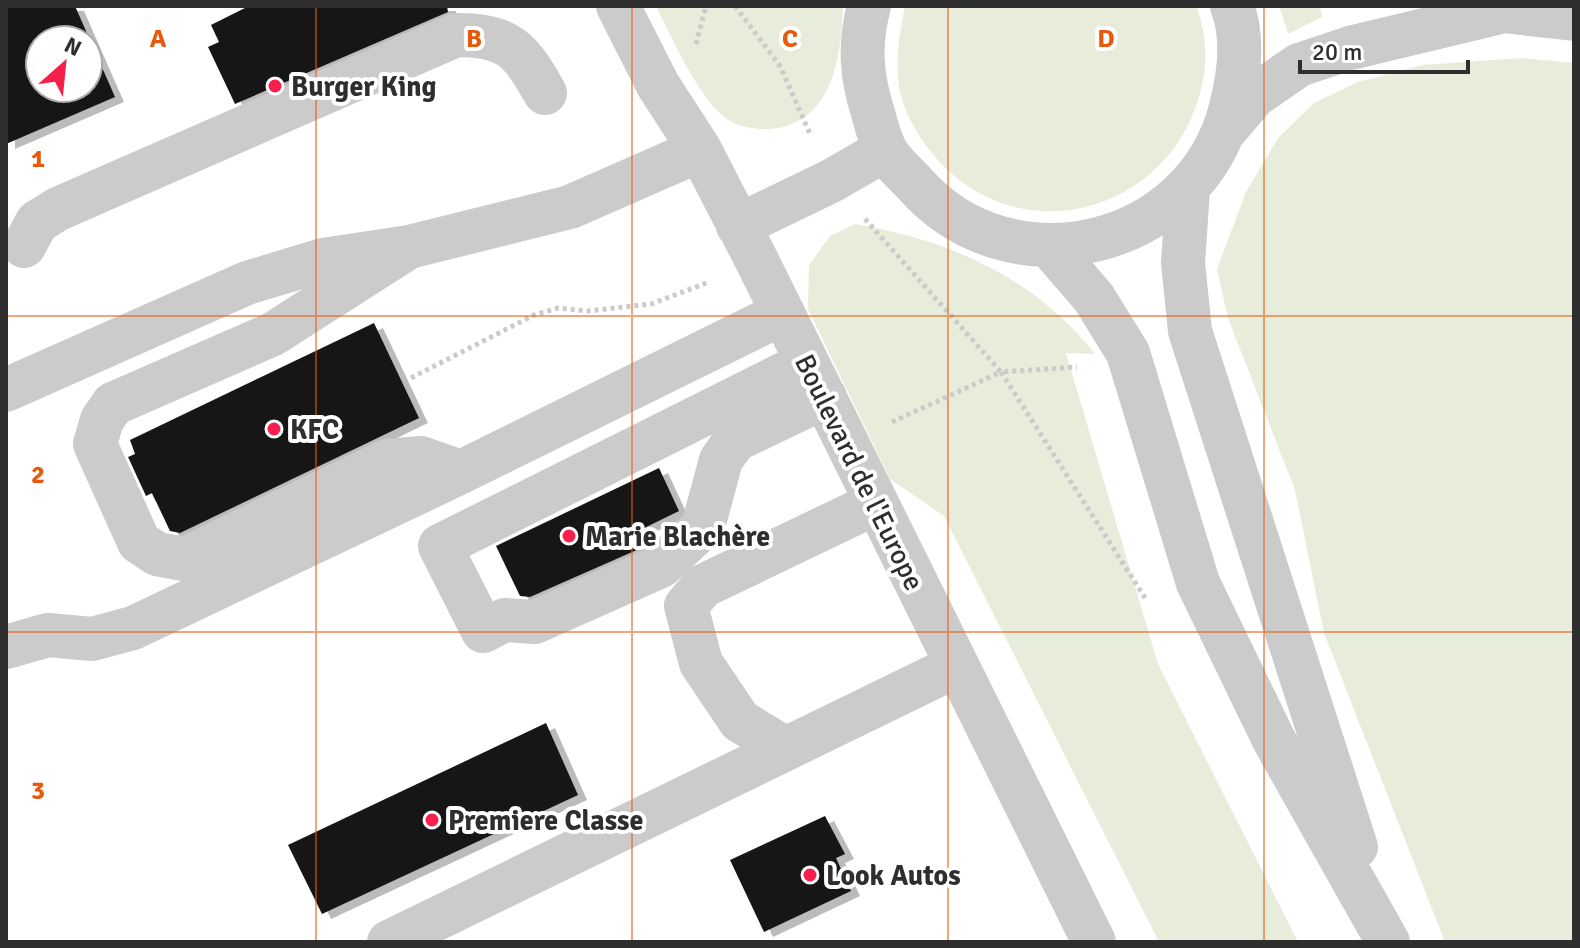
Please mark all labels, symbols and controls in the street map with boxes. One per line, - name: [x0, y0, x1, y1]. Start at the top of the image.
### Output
- text: A: [150, 23, 167, 55]
- text: B: [466, 23, 482, 55]
- text: C: [782, 23, 798, 55]
- text: D: [1097, 23, 1115, 55]
- north arrow: [24, 24, 104, 104]
- scale bar: [1300, 24, 1468, 74]
- text: N: [60, 31, 86, 62]
- text: 20 m: [1312, 37, 1362, 67]
- place label: Burger King: [291, 70, 437, 104]
- marker: Burger King: [266, 77, 284, 95]
- text: 1: [31, 143, 45, 175]
- street label: Boulevard de l'Europe: [787, 349, 931, 596]
- place label: KFC: [290, 413, 339, 447]
- marker: KFC: [265, 420, 283, 438]
- text: 2: [31, 459, 45, 491]
- place label: Marie Blachère: [585, 520, 770, 554]
- marker: Marie Blachère: [560, 527, 578, 545]
- text: 3: [31, 775, 45, 807]
- place label: Premiere Classe: [448, 804, 643, 838]
- marker: Premiere Classe: [423, 811, 441, 829]
- place label: Look Autos: [826, 859, 961, 893]
- marker: Look Autos: [801, 866, 819, 884]

